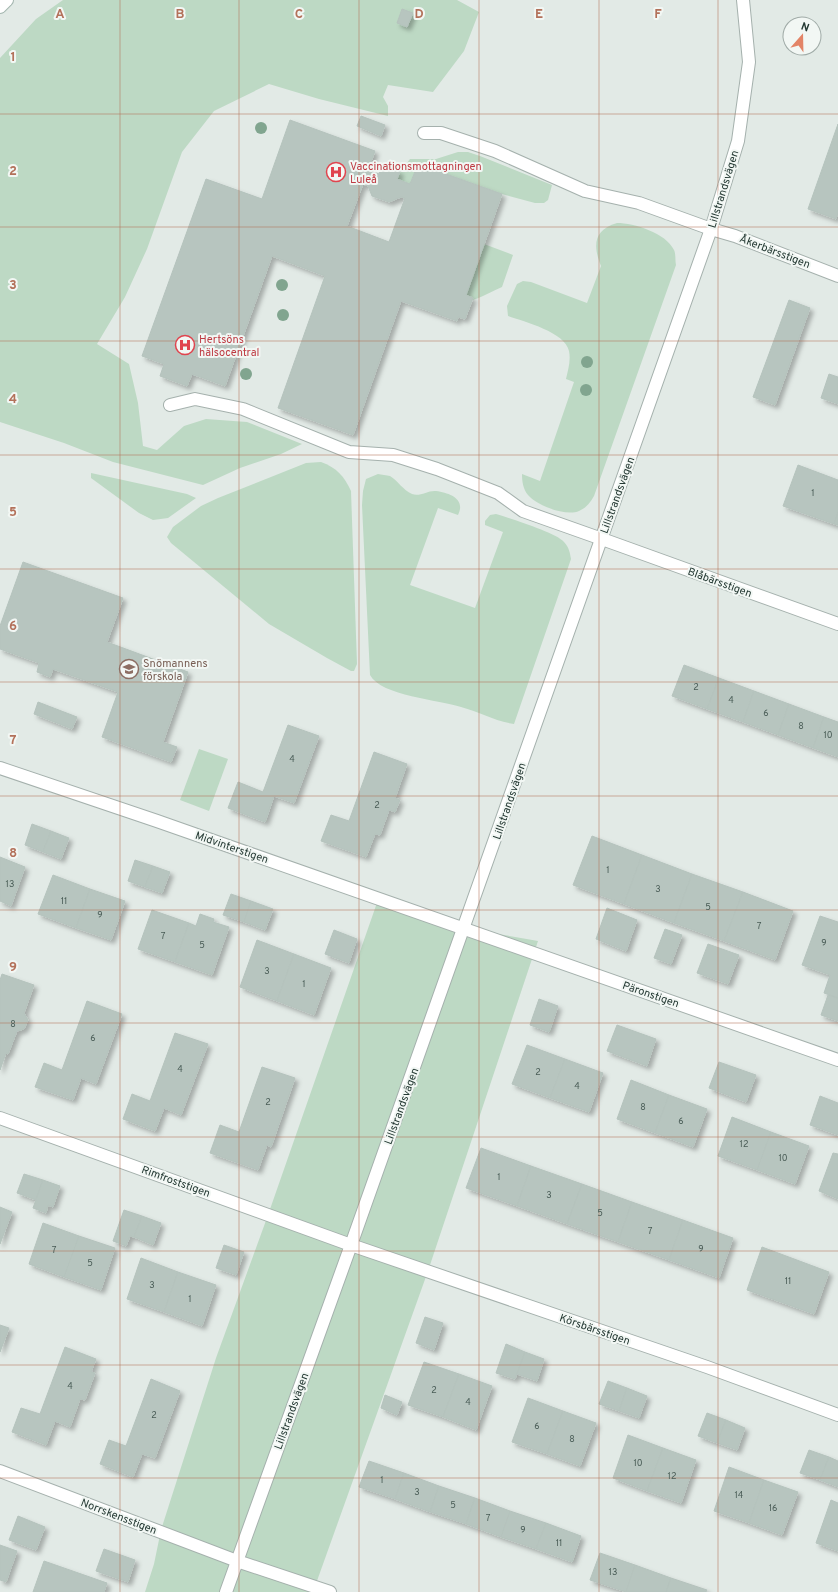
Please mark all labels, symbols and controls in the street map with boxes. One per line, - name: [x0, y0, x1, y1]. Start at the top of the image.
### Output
- text: A: [55, 7, 65, 23]
- text: B: [176, 7, 185, 23]
- text: C: [295, 7, 303, 23]
- text: D: [414, 7, 424, 23]
- text: E: [535, 7, 543, 23]
- text: F: [654, 7, 662, 23]
- north arrow: [782, 16, 822, 56]
- text: N: [799, 20, 811, 35]
- text: 1: [10, 50, 16, 66]
- street label: Lillstrandsvägen: [705, 149, 742, 230]
- place label: Vaccinationsmottagningen Luleå: [350, 160, 482, 187]
- hospital icon: Vaccinationsmottagningen Luleå: [325, 161, 347, 183]
- text: 2: [9, 164, 17, 180]
- street label: Åkerbärsstigen: [737, 232, 812, 272]
- text: 3: [9, 278, 17, 294]
- place label: Hertsöns hälsocentral: [199, 333, 259, 360]
- hospital icon: Hertsöns hälsocentral: [174, 334, 196, 356]
- text: 4: [9, 392, 17, 408]
- street label: Lillstrandsvägen: [598, 455, 638, 536]
- house number: 1: [811, 488, 815, 499]
- text: 5: [9, 505, 17, 521]
- street label: Blåbärsstigen: [686, 565, 754, 601]
- text: 6: [9, 619, 17, 635]
- place label: Snömannens förskola: [143, 657, 208, 684]
- school or university icon: Snömannens förskola: [118, 658, 140, 680]
- house number: 2: [693, 682, 699, 693]
- house number: 4: [728, 695, 734, 706]
- house number: 6: [763, 708, 769, 719]
- house number: 8: [798, 721, 804, 732]
- house number: 10: [823, 730, 833, 741]
- text: 7: [10, 733, 17, 749]
- house number: 4: [289, 754, 295, 765]
- street label: Lillstrandsvägen: [490, 761, 530, 842]
- house number: 2: [374, 800, 380, 811]
- street label: Midvinterstigen: [193, 829, 270, 867]
- text: 8: [9, 846, 17, 862]
- house number: 1: [606, 865, 610, 876]
- house number: 13: [6, 879, 14, 890]
- house number: 3: [655, 884, 661, 895]
- house number: 11: [61, 896, 67, 907]
- house number: 5: [705, 902, 711, 913]
- house number: 9: [97, 910, 103, 921]
- house number: 7: [757, 921, 762, 932]
- house number: 7: [161, 931, 166, 942]
- house number: 9: [821, 938, 827, 949]
- house number: 5: [199, 940, 205, 951]
- text: 9: [9, 960, 17, 976]
- house number: 3: [264, 966, 270, 977]
- house number: 1: [302, 979, 306, 990]
- street label: Päronstigen: [621, 979, 681, 1011]
- house number: 8: [10, 1019, 16, 1030]
- house number: 6: [90, 1033, 96, 1044]
- house number: 4: [177, 1064, 183, 1075]
- street label: Lillstrandsvägen: [382, 1066, 422, 1147]
- house number: 2: [535, 1067, 541, 1078]
- house number: 4: [574, 1081, 580, 1092]
- house number: 2: [265, 1097, 271, 1108]
- house number: 8: [640, 1102, 646, 1113]
- house number: 6: [678, 1116, 684, 1127]
- house number: 12: [740, 1139, 748, 1150]
- house number: 10: [778, 1153, 788, 1164]
- street label: Rimfroststigen: [139, 1163, 212, 1201]
- house number: 1: [497, 1172, 501, 1183]
- house number: 3: [546, 1190, 552, 1201]
- house number: 5: [597, 1208, 603, 1219]
- house number: 7: [648, 1226, 653, 1237]
- house number: 9: [698, 1244, 704, 1255]
- house number: 7: [52, 1245, 57, 1256]
- house number: 5: [87, 1258, 93, 1269]
- house number: 11: [785, 1276, 791, 1287]
- house number: 3: [149, 1280, 155, 1291]
- house number: 1: [188, 1294, 192, 1305]
- street label: Körsbärsstigen: [557, 1311, 632, 1349]
- street label: Lillstrandsvägen: [272, 1371, 312, 1452]
- house number: 4: [67, 1381, 73, 1392]
- house number: 2: [431, 1385, 437, 1396]
- house number: 4: [465, 1397, 471, 1408]
- house number: 2: [151, 1410, 157, 1421]
- house number: 6: [534, 1421, 540, 1432]
- house number: 8: [569, 1434, 575, 1445]
- house number: 10: [633, 1458, 643, 1469]
- house number: 12: [668, 1471, 676, 1482]
- house number: 1: [380, 1475, 384, 1486]
- house number: 3: [414, 1487, 420, 1498]
- house number: 14: [735, 1490, 744, 1501]
- street label: Norrskensstigen: [79, 1496, 159, 1538]
- house number: 5: [450, 1500, 456, 1511]
- house number: 16: [769, 1503, 777, 1514]
- house number: 7: [486, 1513, 491, 1524]
- house number: 9: [520, 1525, 526, 1536]
- house number: 11: [556, 1538, 562, 1549]
- house number: 13: [609, 1567, 617, 1578]

